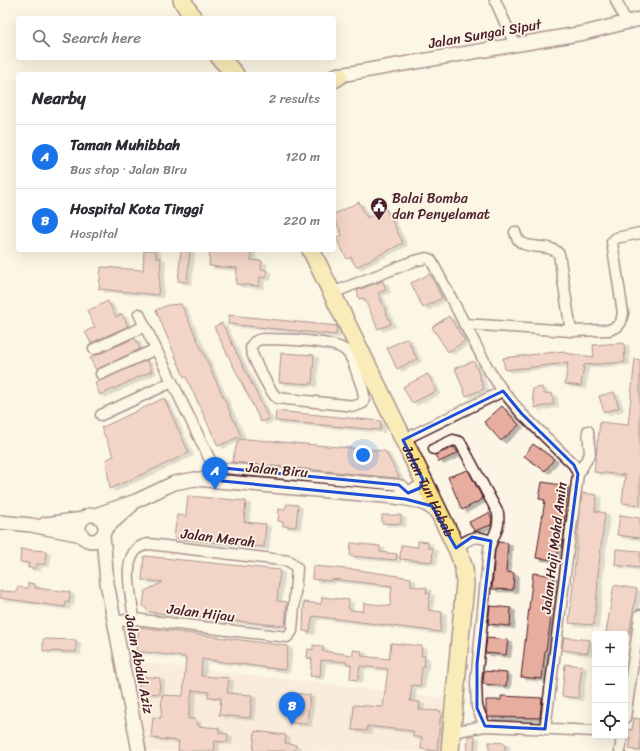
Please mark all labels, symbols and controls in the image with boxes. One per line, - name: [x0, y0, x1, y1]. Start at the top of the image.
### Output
- street label: Jalan Sungai Siput: [425, 12, 545, 56]
- search box: [16, 16, 336, 60]
- text: Search here: [62, 25, 141, 51]
- icon: search: [30, 27, 52, 49]
- text: Nearby: [32, 83, 86, 113]
- text: 2 results: [269, 87, 320, 110]
- text: Taman Muhibbah: [70, 132, 180, 158]
- text: A: [41, 145, 49, 168]
- text: 120 m: [285, 145, 320, 168]
- text: Bus stop · Jalan Biru: [70, 158, 187, 181]
- place label: Balai Bomba dan Penyelamat: [392, 186, 490, 227]
- text: Hospital Kota Tinggi: [70, 196, 203, 222]
- public building icon: Balai Bomba dan Penyelamat: [369, 196, 389, 221]
- text: B: [41, 209, 49, 232]
- text: 220 m: [283, 209, 320, 232]
- text: Hospital: [70, 222, 118, 245]
- street label: Jalan Tun Habab: [395, 440, 462, 542]
- your location: [353, 445, 373, 465]
- street label: Jalan Biru: [244, 455, 309, 485]
- pin: A: [202, 457, 228, 490]
- street label: Jalan Haji Mohd Amin: [533, 480, 575, 616]
- street label: Jalan Merah: [178, 521, 257, 555]
- street label: Jalan Hijau: [165, 596, 237, 630]
- street label: Jalan Abdul Aziz: [117, 611, 161, 716]
- map controls: [592, 631, 628, 739]
- button: +: [592, 631, 628, 667]
- button: −: [592, 667, 628, 703]
- pin: B: [279, 692, 305, 725]
- button: locate: [592, 703, 628, 739]

